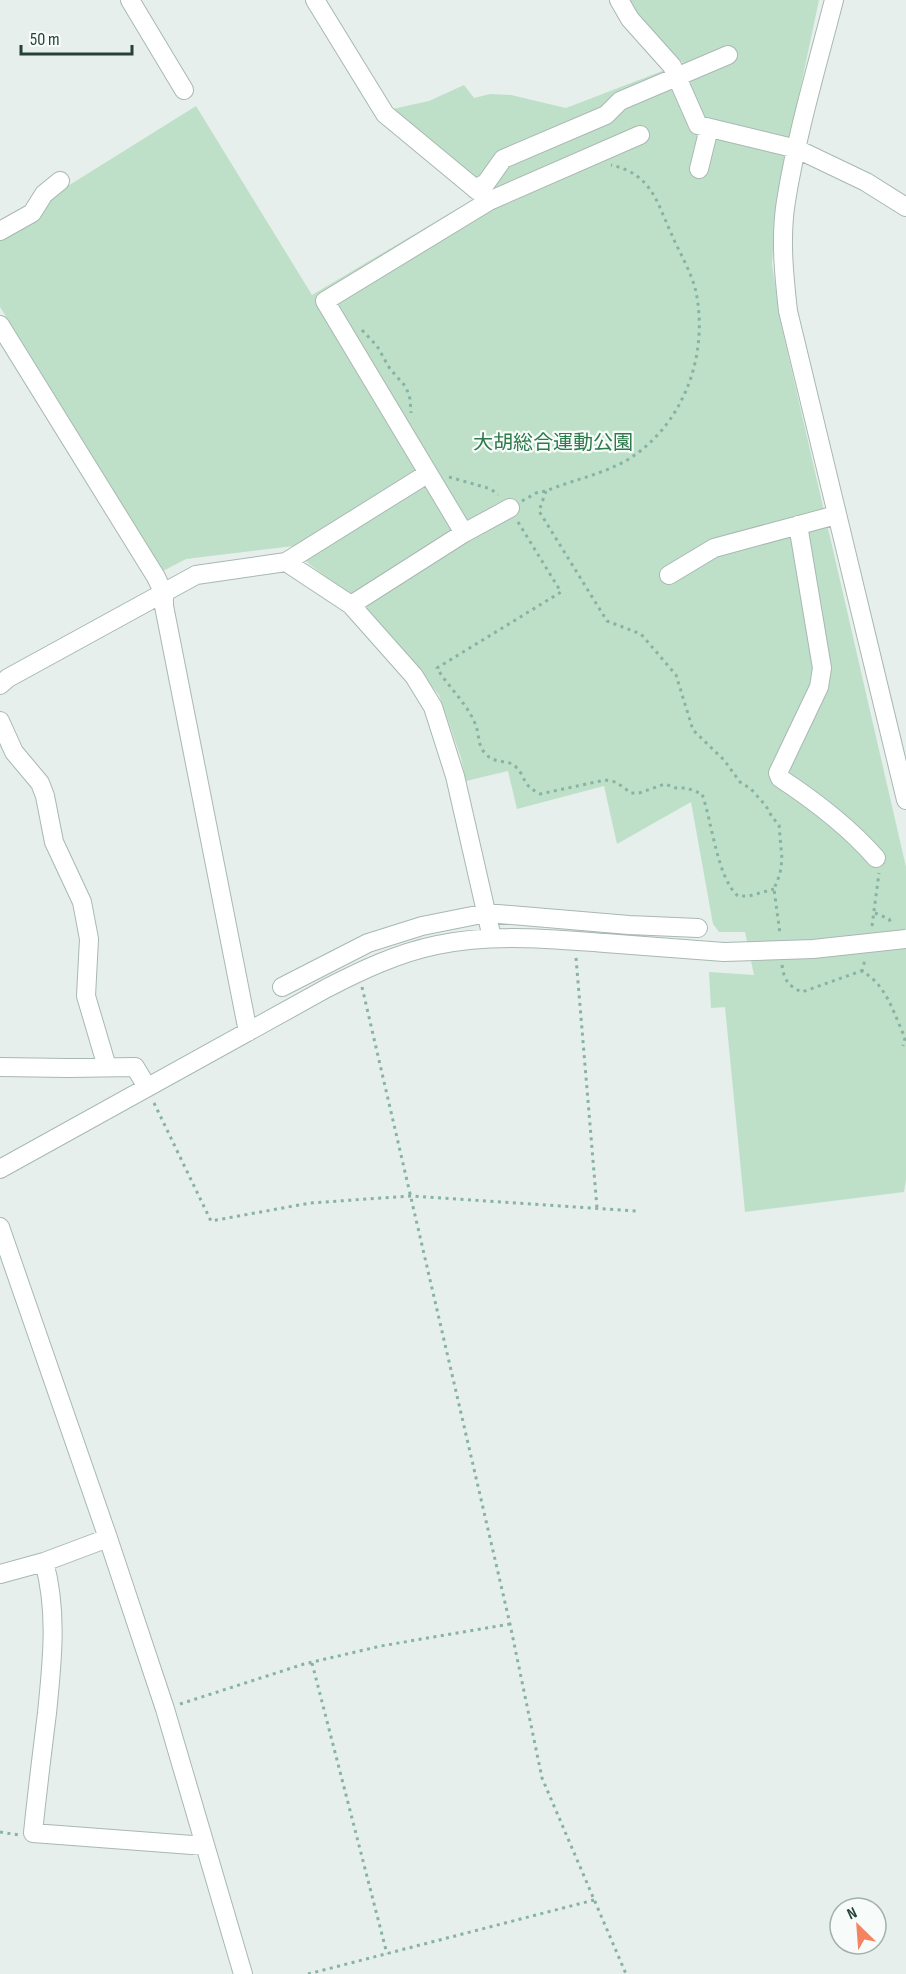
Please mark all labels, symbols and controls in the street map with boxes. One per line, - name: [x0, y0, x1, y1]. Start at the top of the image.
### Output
- scale bar: [21, 18, 132, 56]
- text: 50 m: [30, 29, 60, 50]
- park label: 大胡総合運動公園: [473, 431, 633, 455]
- north arrow: [828, 1896, 888, 1956]
- text: N: [844, 1903, 860, 1924]

